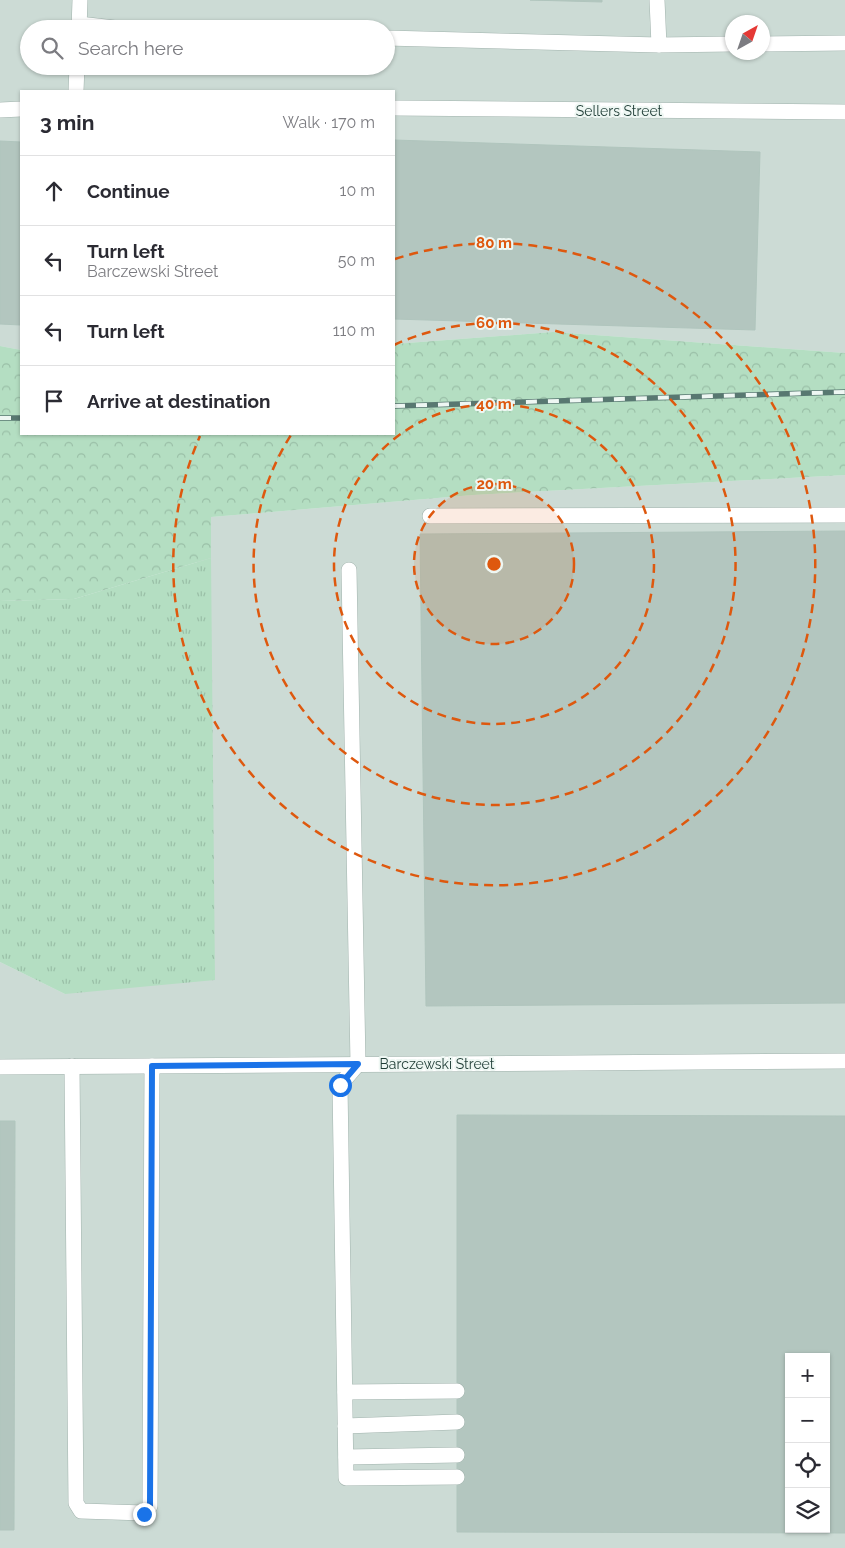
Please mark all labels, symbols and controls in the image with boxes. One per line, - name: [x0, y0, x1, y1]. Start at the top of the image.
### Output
- north arrow: [725, 15, 770, 60]
- search box: [20, 20, 395, 75]
- icon: search: [38, 34, 66, 62]
- text: Search here: [78, 37, 184, 59]
- street label: Sellers Street: [576, 103, 663, 119]
- text: 3 min: [40, 110, 94, 135]
- text: Walk · 170 m: [283, 113, 375, 132]
- icon: ahead: [40, 177, 68, 205]
- text: Continue: [87, 180, 170, 202]
- text: 10 m: [340, 181, 375, 200]
- text: 80 m: [476, 234, 512, 252]
- text: Turn left: [87, 240, 164, 262]
- icon: left: [40, 247, 68, 275]
- text: 50 m: [338, 251, 375, 270]
- text: Barczewski Street: [87, 262, 218, 281]
- text: 60 m: [476, 314, 512, 332]
- icon: left: [40, 317, 68, 345]
- text: Turn left: [87, 320, 164, 342]
- text: 110 m: [333, 321, 375, 340]
- icon: arrive: [40, 387, 68, 415]
- text: Arrive at destination: [87, 390, 271, 412]
- text: 40 m: [476, 395, 512, 413]
- text: 20 m: [476, 475, 512, 493]
- centre of rings: [485, 555, 503, 573]
- street label: Barczewski Street: [380, 1056, 495, 1072]
- route start: [329, 1074, 352, 1097]
- map controls: [785, 1353, 830, 1533]
- button: +: [785, 1353, 830, 1398]
- button: −: [785, 1398, 830, 1443]
- button: locate: [785, 1443, 830, 1488]
- button: layers: [785, 1488, 830, 1533]
- route end: [133, 1503, 156, 1526]

